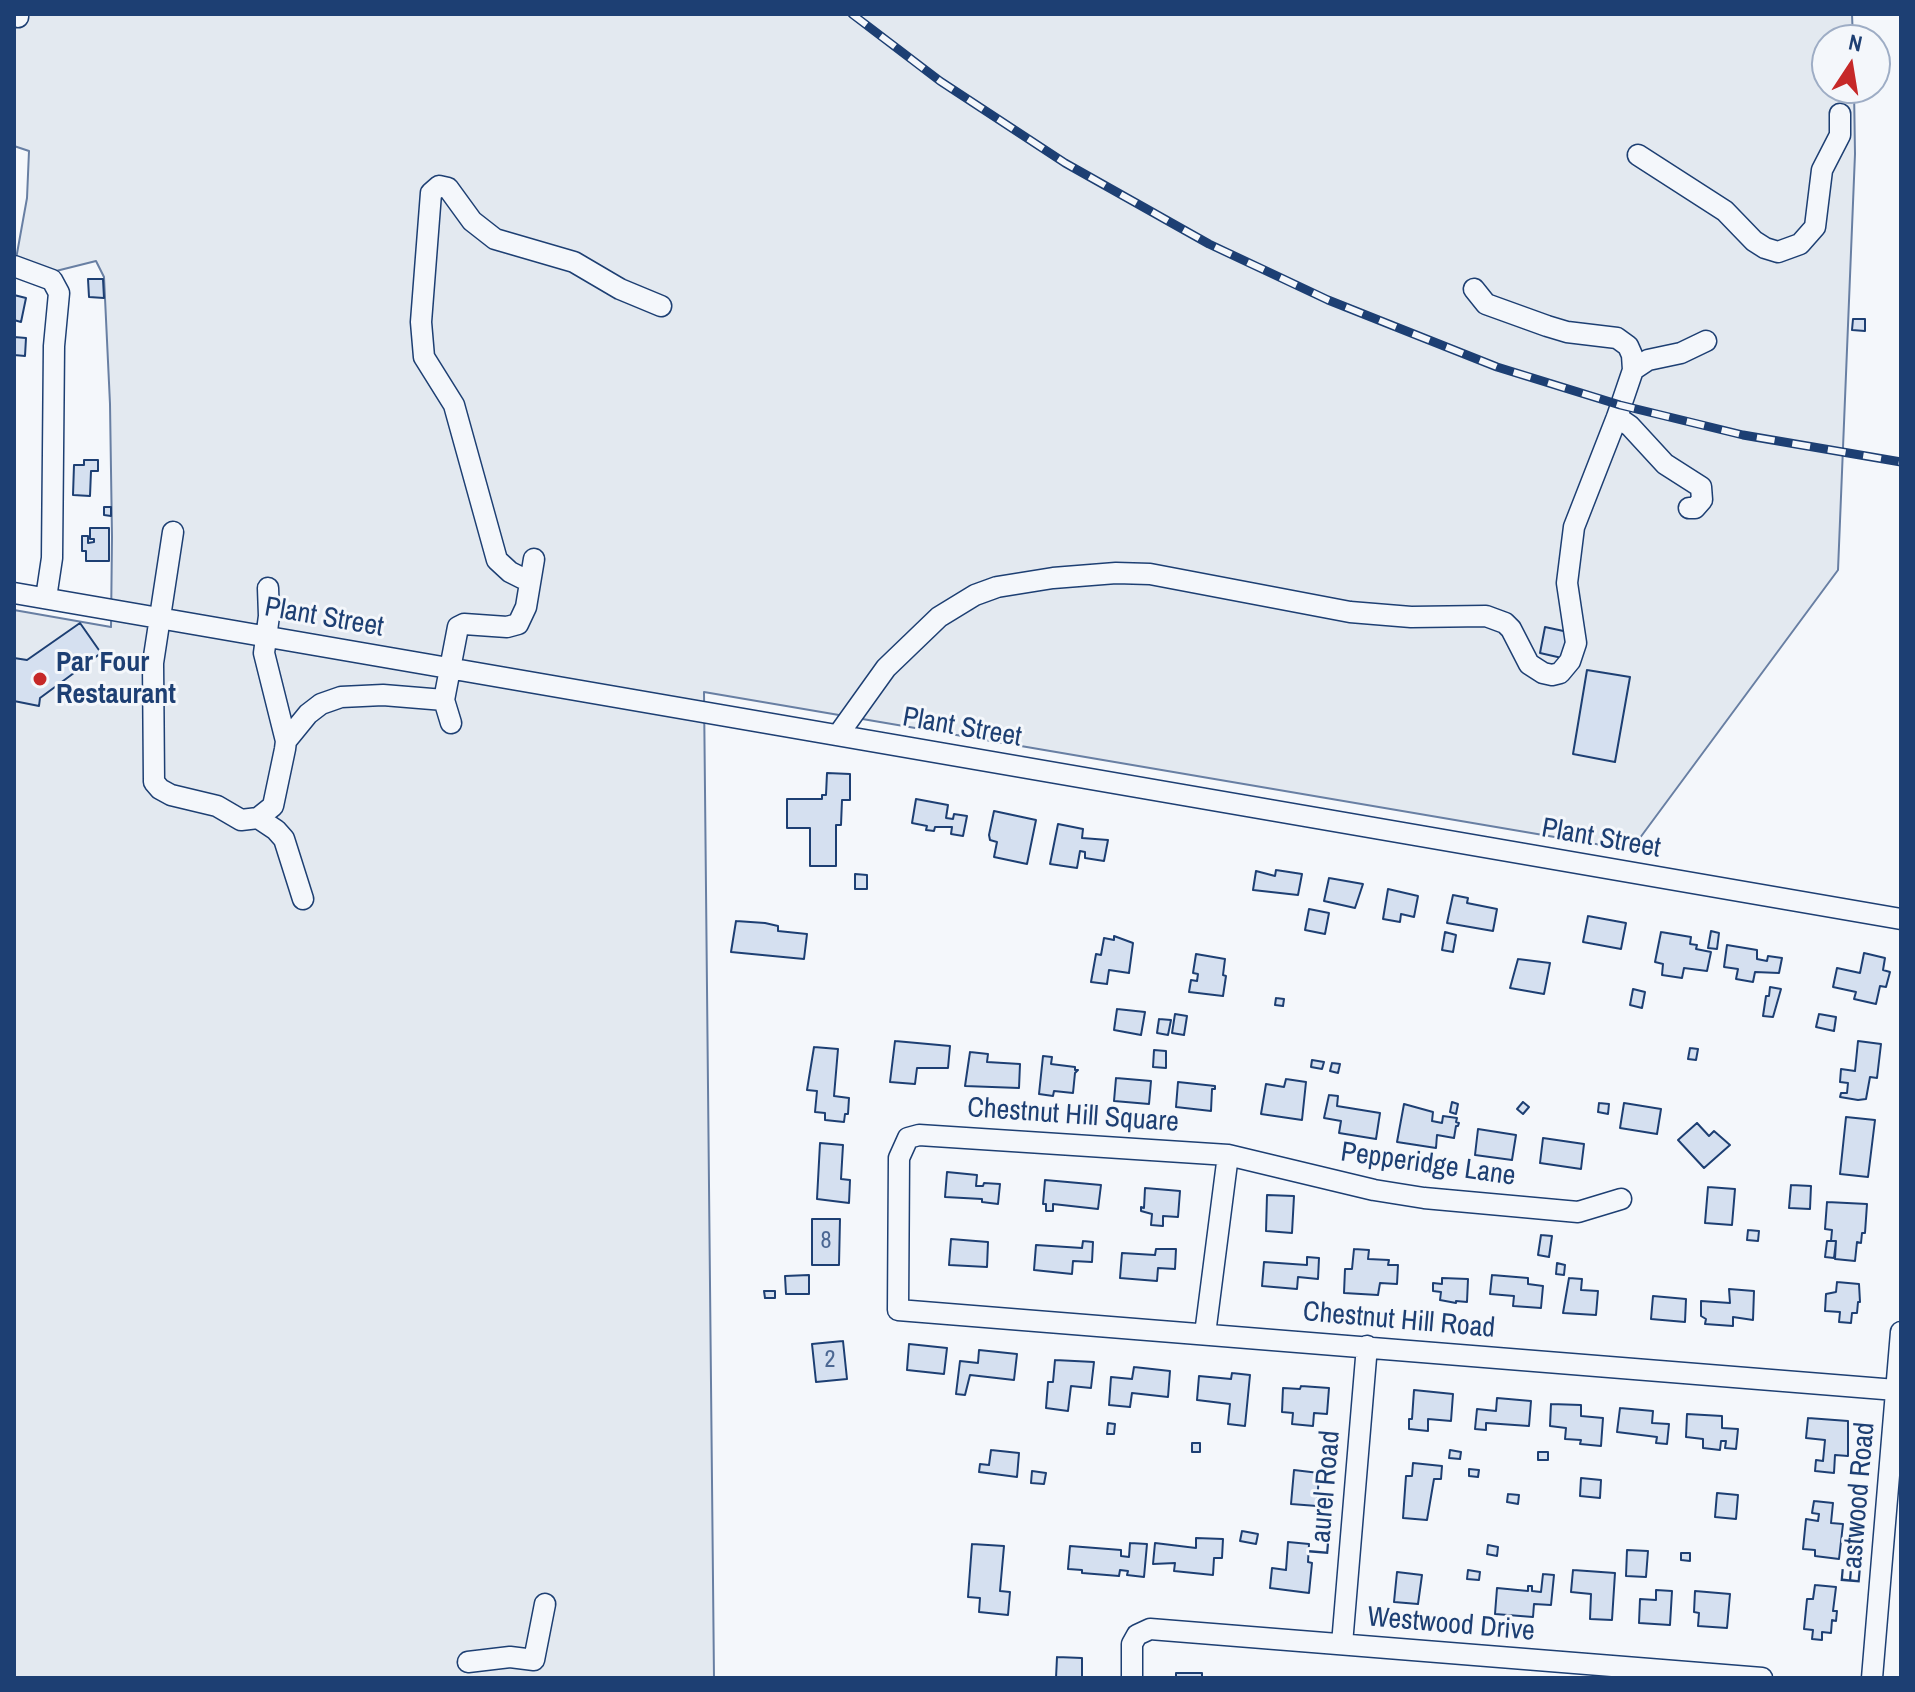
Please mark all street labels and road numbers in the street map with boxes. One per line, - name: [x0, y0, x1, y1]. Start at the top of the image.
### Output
- street label: Plant Street: [262, 591, 386, 645]
- street label: Plant Street: [900, 701, 1024, 755]
- street label: Plant Street: [1539, 812, 1663, 866]
- street label: Chestnut Hill Square: [966, 1092, 1180, 1140]
- street label: Pepperidge Lane: [1338, 1136, 1518, 1194]
- street label: Chestnut Hill Road: [1302, 1296, 1496, 1346]
- street label: Eastwood Road: [1835, 1421, 1883, 1585]
- street label: Laurel Road: [1304, 1429, 1348, 1557]
- street label: Westwood Drive: [1366, 1601, 1536, 1649]

